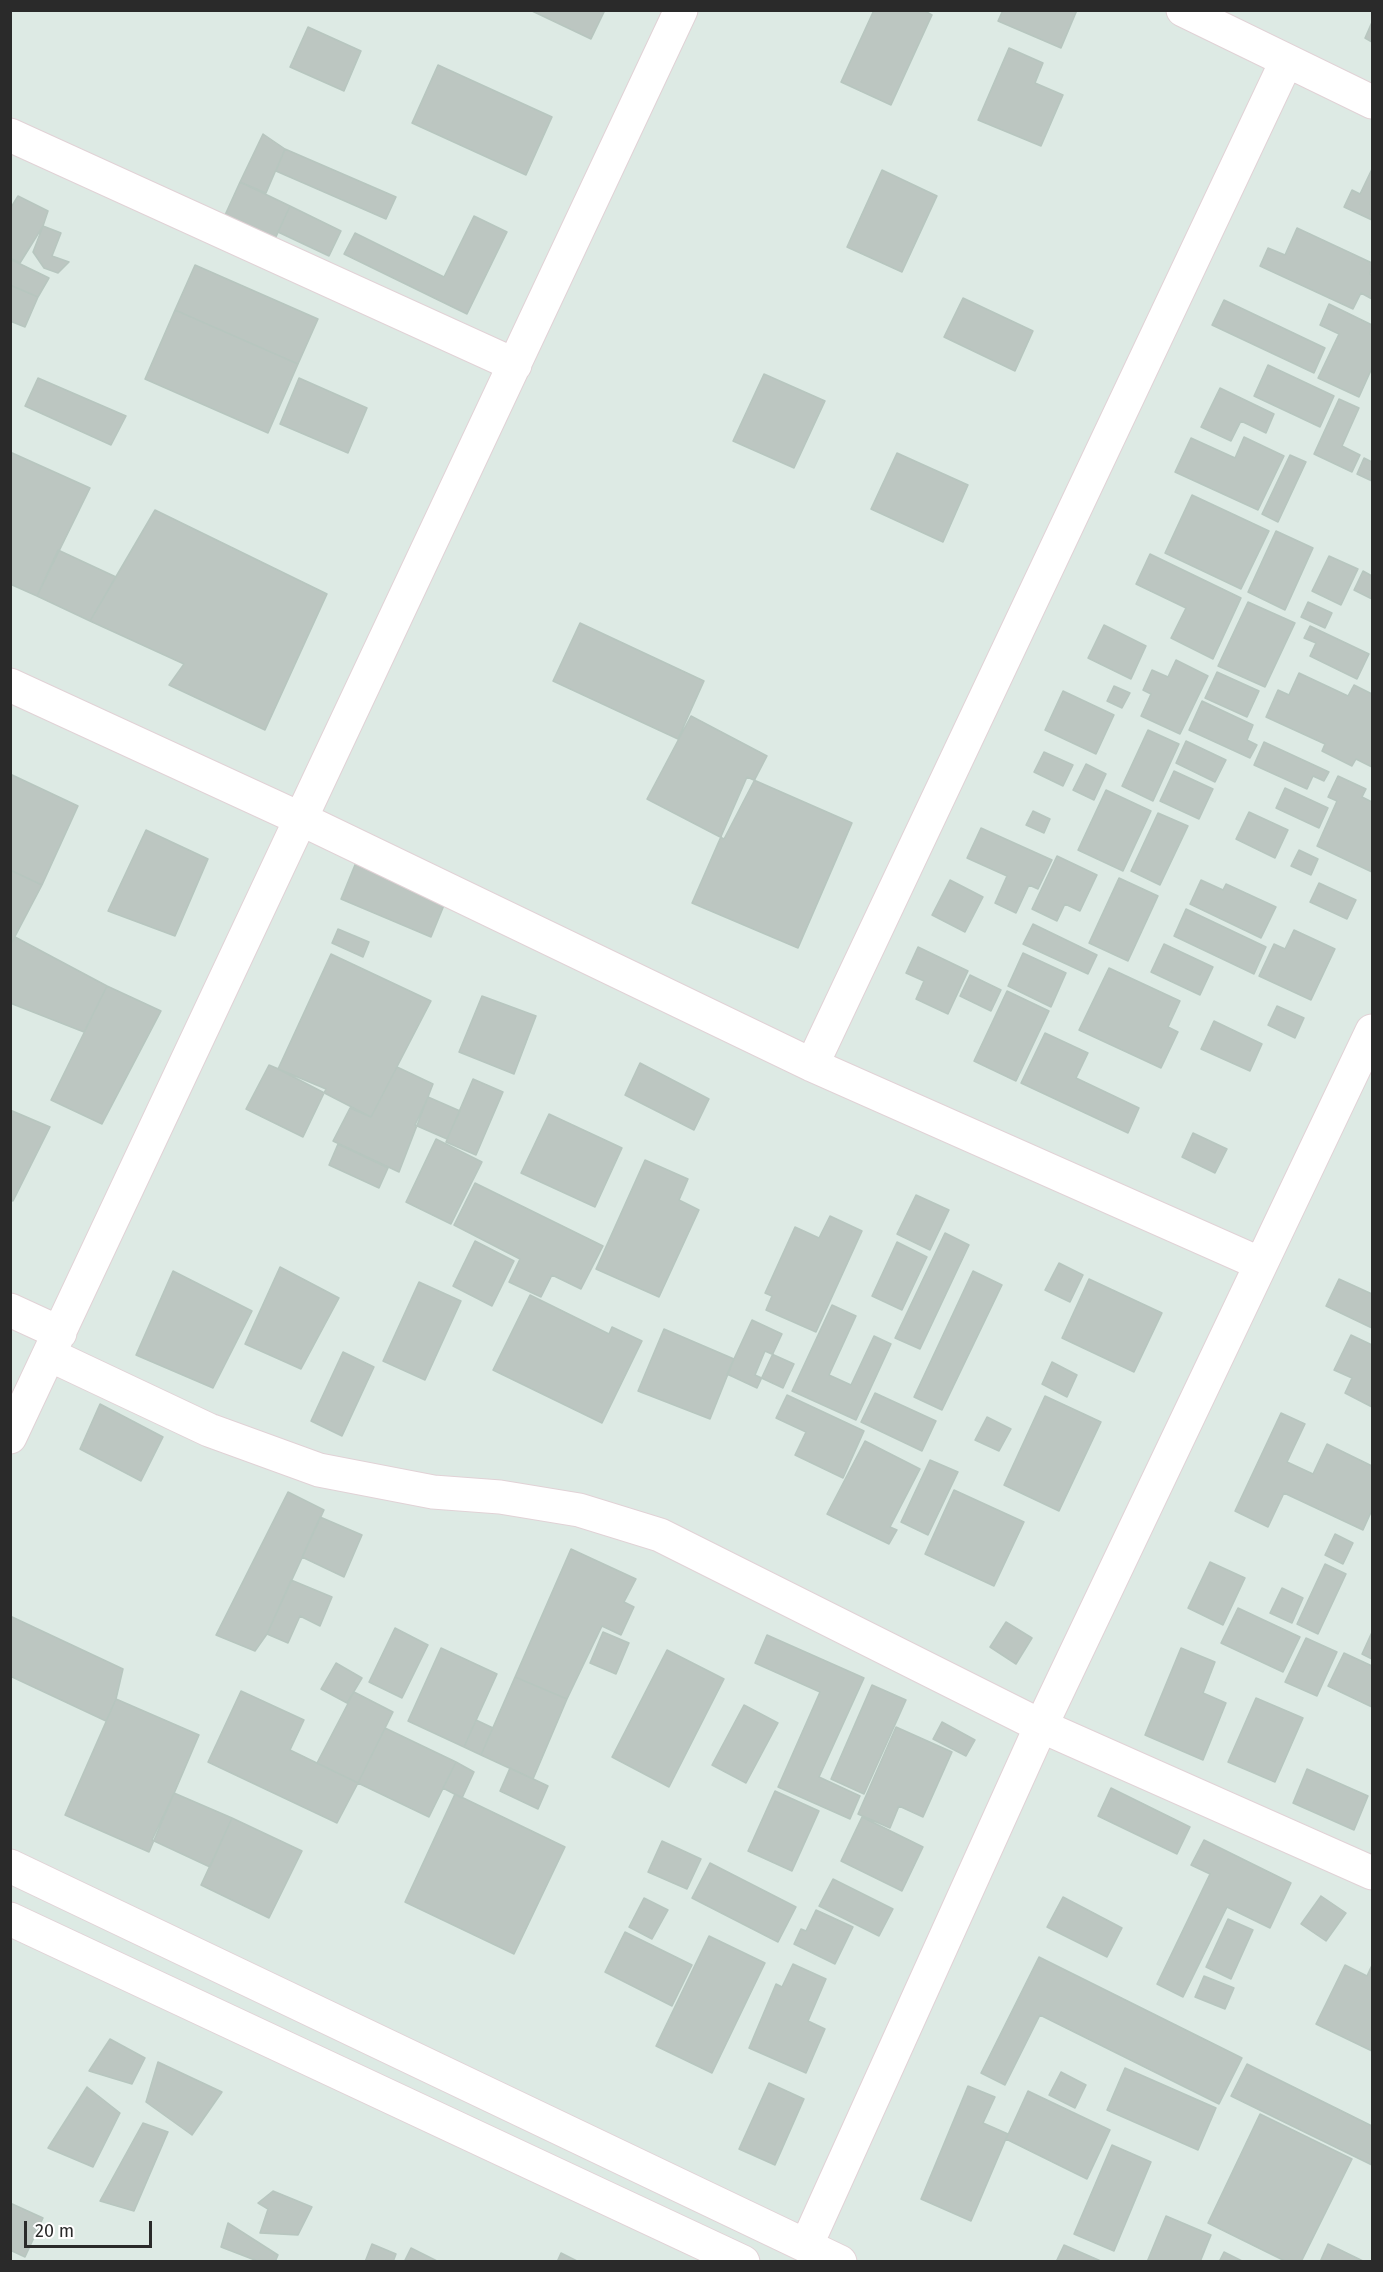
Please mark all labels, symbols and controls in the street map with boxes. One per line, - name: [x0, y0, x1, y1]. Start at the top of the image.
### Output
- scale bar: [27, 2209, 154, 2247]
- text: 20 m: [35, 2220, 74, 2242]

